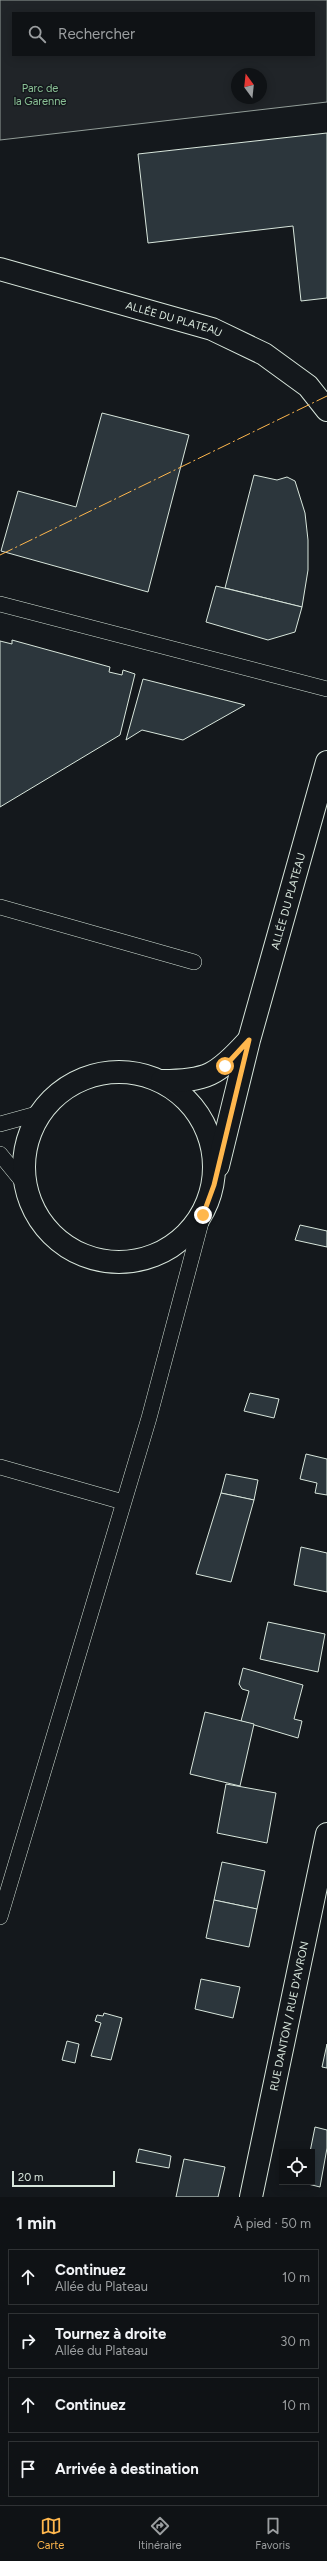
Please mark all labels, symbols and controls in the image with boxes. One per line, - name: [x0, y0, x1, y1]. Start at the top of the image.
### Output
- search box: [12, 12, 315, 56]
- icon: search: [26, 23, 48, 45]
- text: Rechercher: [58, 25, 135, 43]
- north arrow: [231, 68, 267, 104]
- park label: Parc de la Garenne: [14, 82, 66, 108]
- street label: ALLÉE DU PLATEAU: [124, 298, 224, 339]
- street label: ALLÉE DU PLATEAU: [268, 851, 308, 951]
- route start: [216, 1057, 234, 1075]
- route end: [194, 1206, 212, 1224]
- street label: RUE DANTON / RUE D'AVRON: [267, 1940, 311, 2092]
- map controls: [279, 2149, 315, 2185]
- button: locate: [279, 2149, 315, 2185]
- scale bar: [12, 2169, 115, 2188]
- text: 20 m: [18, 2171, 43, 2184]
- text: 1 min: [16, 2213, 56, 2233]
- text: À pied · 50 m: [234, 2216, 311, 2231]
- text: Continuez: [55, 2261, 126, 2279]
- icon: ahead: [17, 2266, 39, 2288]
- text: 10 m: [282, 2270, 310, 2285]
- text: Allée du Plateau: [55, 2279, 148, 2294]
- text: Tournez à droite: [55, 2325, 166, 2343]
- icon: right: [17, 2330, 39, 2352]
- text: 30 m: [280, 2334, 310, 2349]
- text: Allée du Plateau: [55, 2343, 148, 2358]
- icon: ahead: [17, 2394, 39, 2416]
- text: Continuez: [55, 2396, 126, 2414]
- text: 10 m: [282, 2398, 310, 2413]
- icon: arrive: [17, 2458, 39, 2480]
- text: Arrivée à destination: [55, 2460, 199, 2478]
- tab: Carte: [37, 2515, 64, 2552]
- tab: Itinéraire: [138, 2515, 182, 2552]
- tab: Favoris: [255, 2515, 290, 2552]

